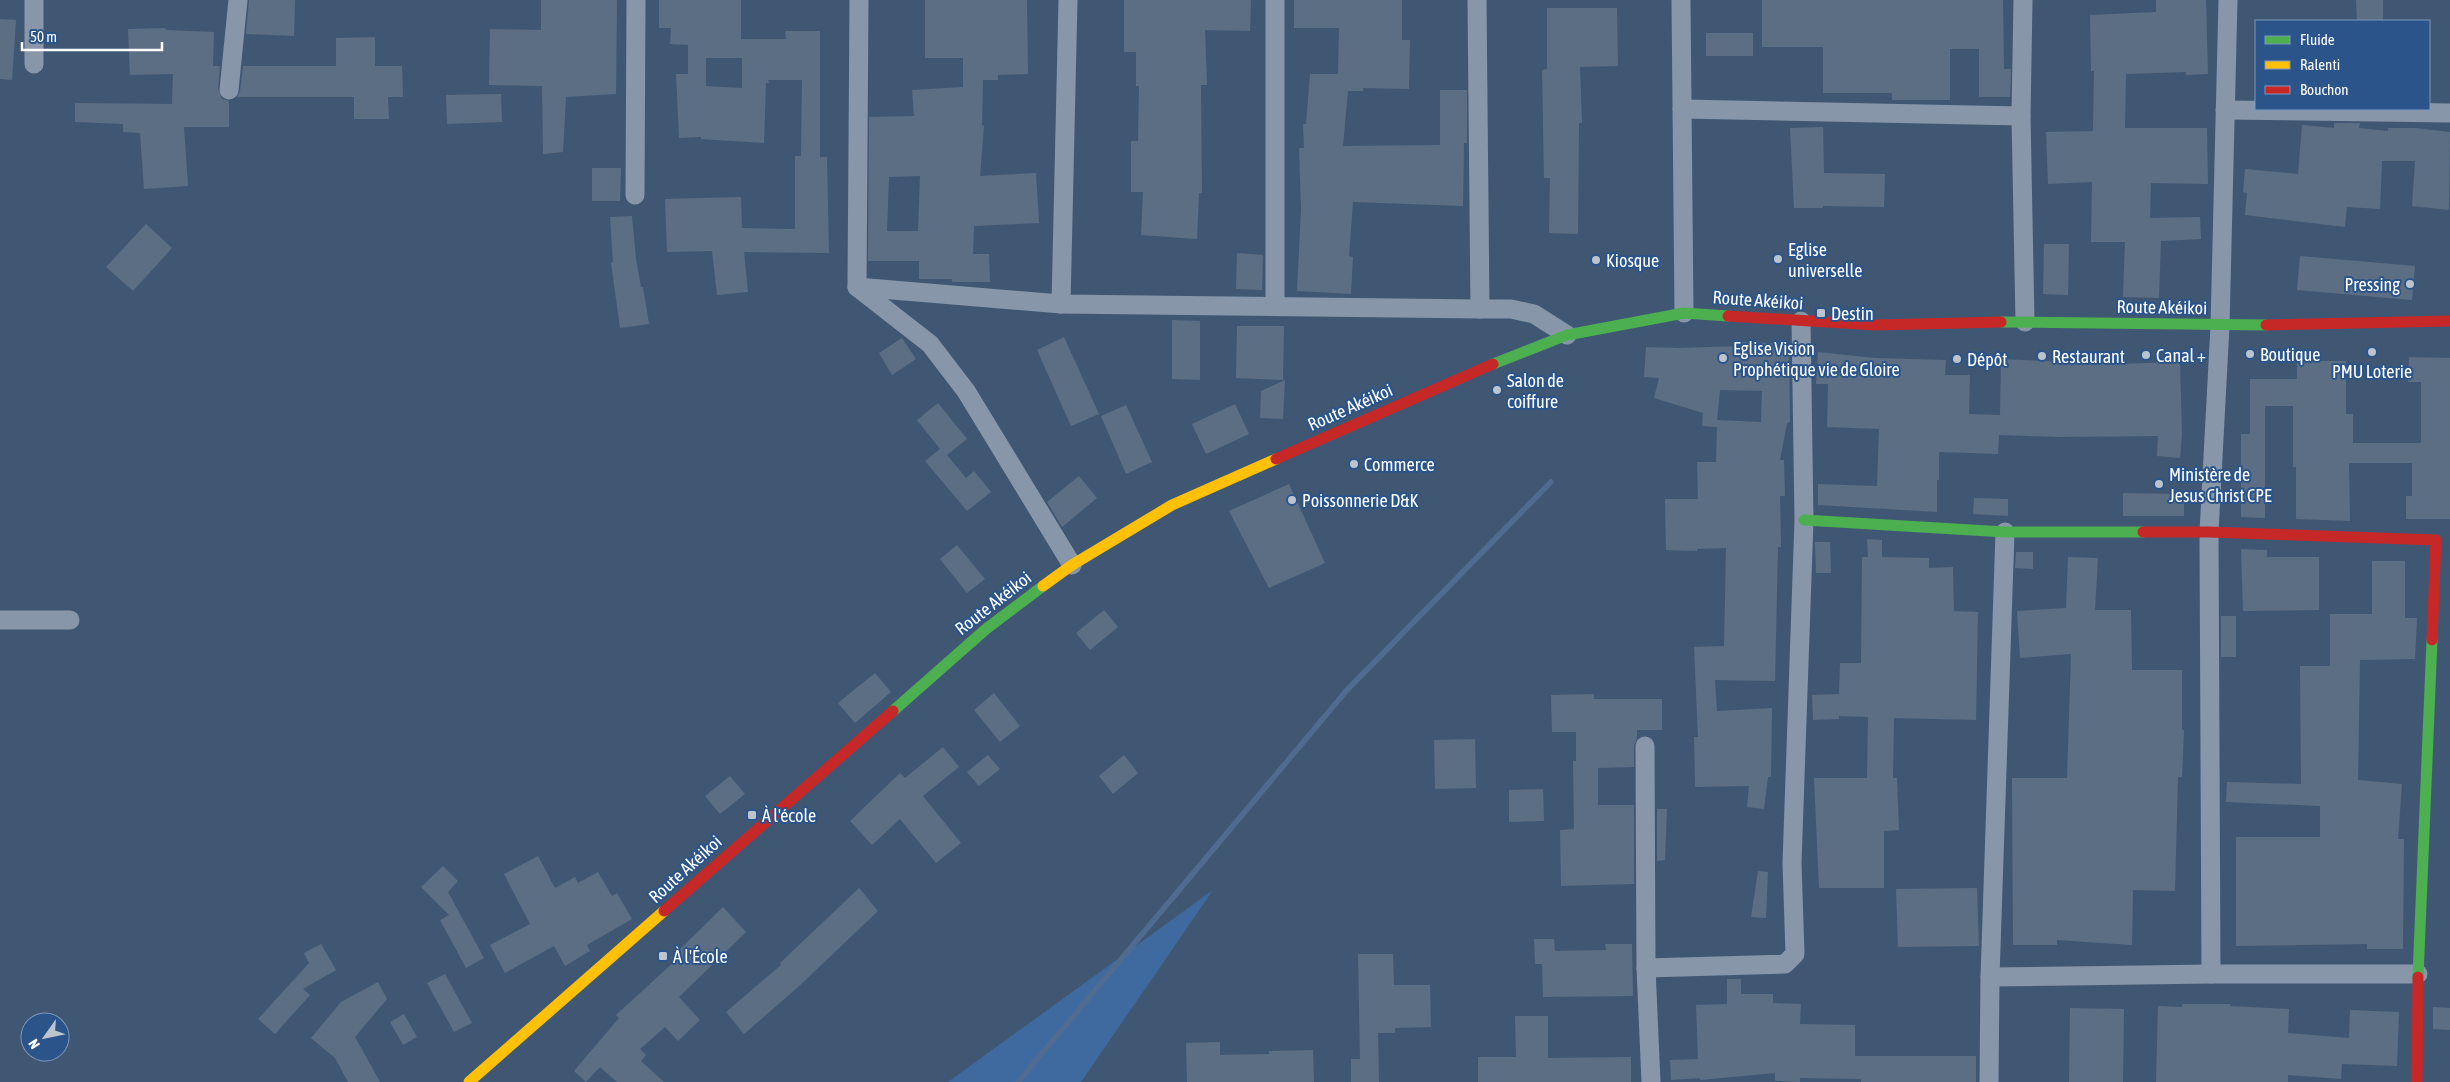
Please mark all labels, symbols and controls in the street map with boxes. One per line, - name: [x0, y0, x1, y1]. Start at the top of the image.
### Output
- scale bar: [22, 20, 162, 52]
- legend: [2255, 20, 2430, 110]
- text: 50 m: [30, 28, 57, 45]
- text: Fluide: [2300, 31, 2335, 48]
- text: Ralenti: [2300, 56, 2340, 73]
- text: Bouchon: [2300, 81, 2349, 98]
- place label: Eglise universelle: [1788, 239, 1862, 281]
- place label: Kiosque: [1606, 250, 1659, 271]
- marker: Eglise universelle: [1772, 253, 1784, 265]
- marker: Kiosque: [1590, 254, 1602, 266]
- place label: Pressing: [2344, 274, 2400, 295]
- marker: Pressing: [2404, 278, 2416, 290]
- street label: Route Akéikoi: [1712, 286, 1804, 314]
- street label: Route Akéikoi: [2116, 296, 2208, 318]
- place label: Destin: [1831, 303, 1874, 324]
- marker: Destin: [1815, 307, 1827, 319]
- place label: Eglise Vision Prophétique vie de Gloire: [1733, 338, 1900, 380]
- place label: Boutique: [2260, 344, 2320, 365]
- place label: Canal +: [2156, 345, 2206, 366]
- place label: Restaurant: [2052, 346, 2125, 367]
- marker: PMU Loterie: [2366, 346, 2378, 358]
- marker: Boutique: [2244, 348, 2256, 360]
- place label: Dépôt: [1967, 349, 2007, 370]
- marker: Canal +: [2140, 349, 2152, 361]
- marker: Restaurant: [2036, 350, 2048, 362]
- marker: Eglise Vision Prophétique vie de Gloire: [1717, 352, 1729, 364]
- marker: Dépôt: [1951, 353, 1963, 365]
- place label: PMU Loterie: [2332, 361, 2412, 382]
- place label: Salon de coiffure: [1507, 370, 1564, 412]
- street label: Route Akéikoi: [1304, 379, 1396, 435]
- marker: Salon de coiffure: [1491, 384, 1503, 396]
- place label: Commerce: [1364, 454, 1435, 475]
- marker: Commerce: [1348, 458, 1360, 470]
- place label: Ministère de Jesus Christ CPE: [2169, 464, 2272, 506]
- marker: Ministère de Jesus Christ CPE: [2153, 478, 2165, 490]
- place label: Poissonnerie D&K: [1302, 490, 1419, 511]
- marker: Poissonnerie D&K: [1286, 494, 1298, 506]
- street label: Route Akéikoi: [951, 567, 1035, 639]
- place label: À l'école: [762, 805, 816, 826]
- marker: À l'école: [746, 809, 758, 821]
- street label: Route Akéikoi: [644, 831, 726, 907]
- place label: À l'École: [673, 946, 728, 967]
- marker: À l'École: [657, 950, 669, 962]
- north arrow: [20, 1012, 70, 1062]
- text: N: [25, 1036, 43, 1052]

